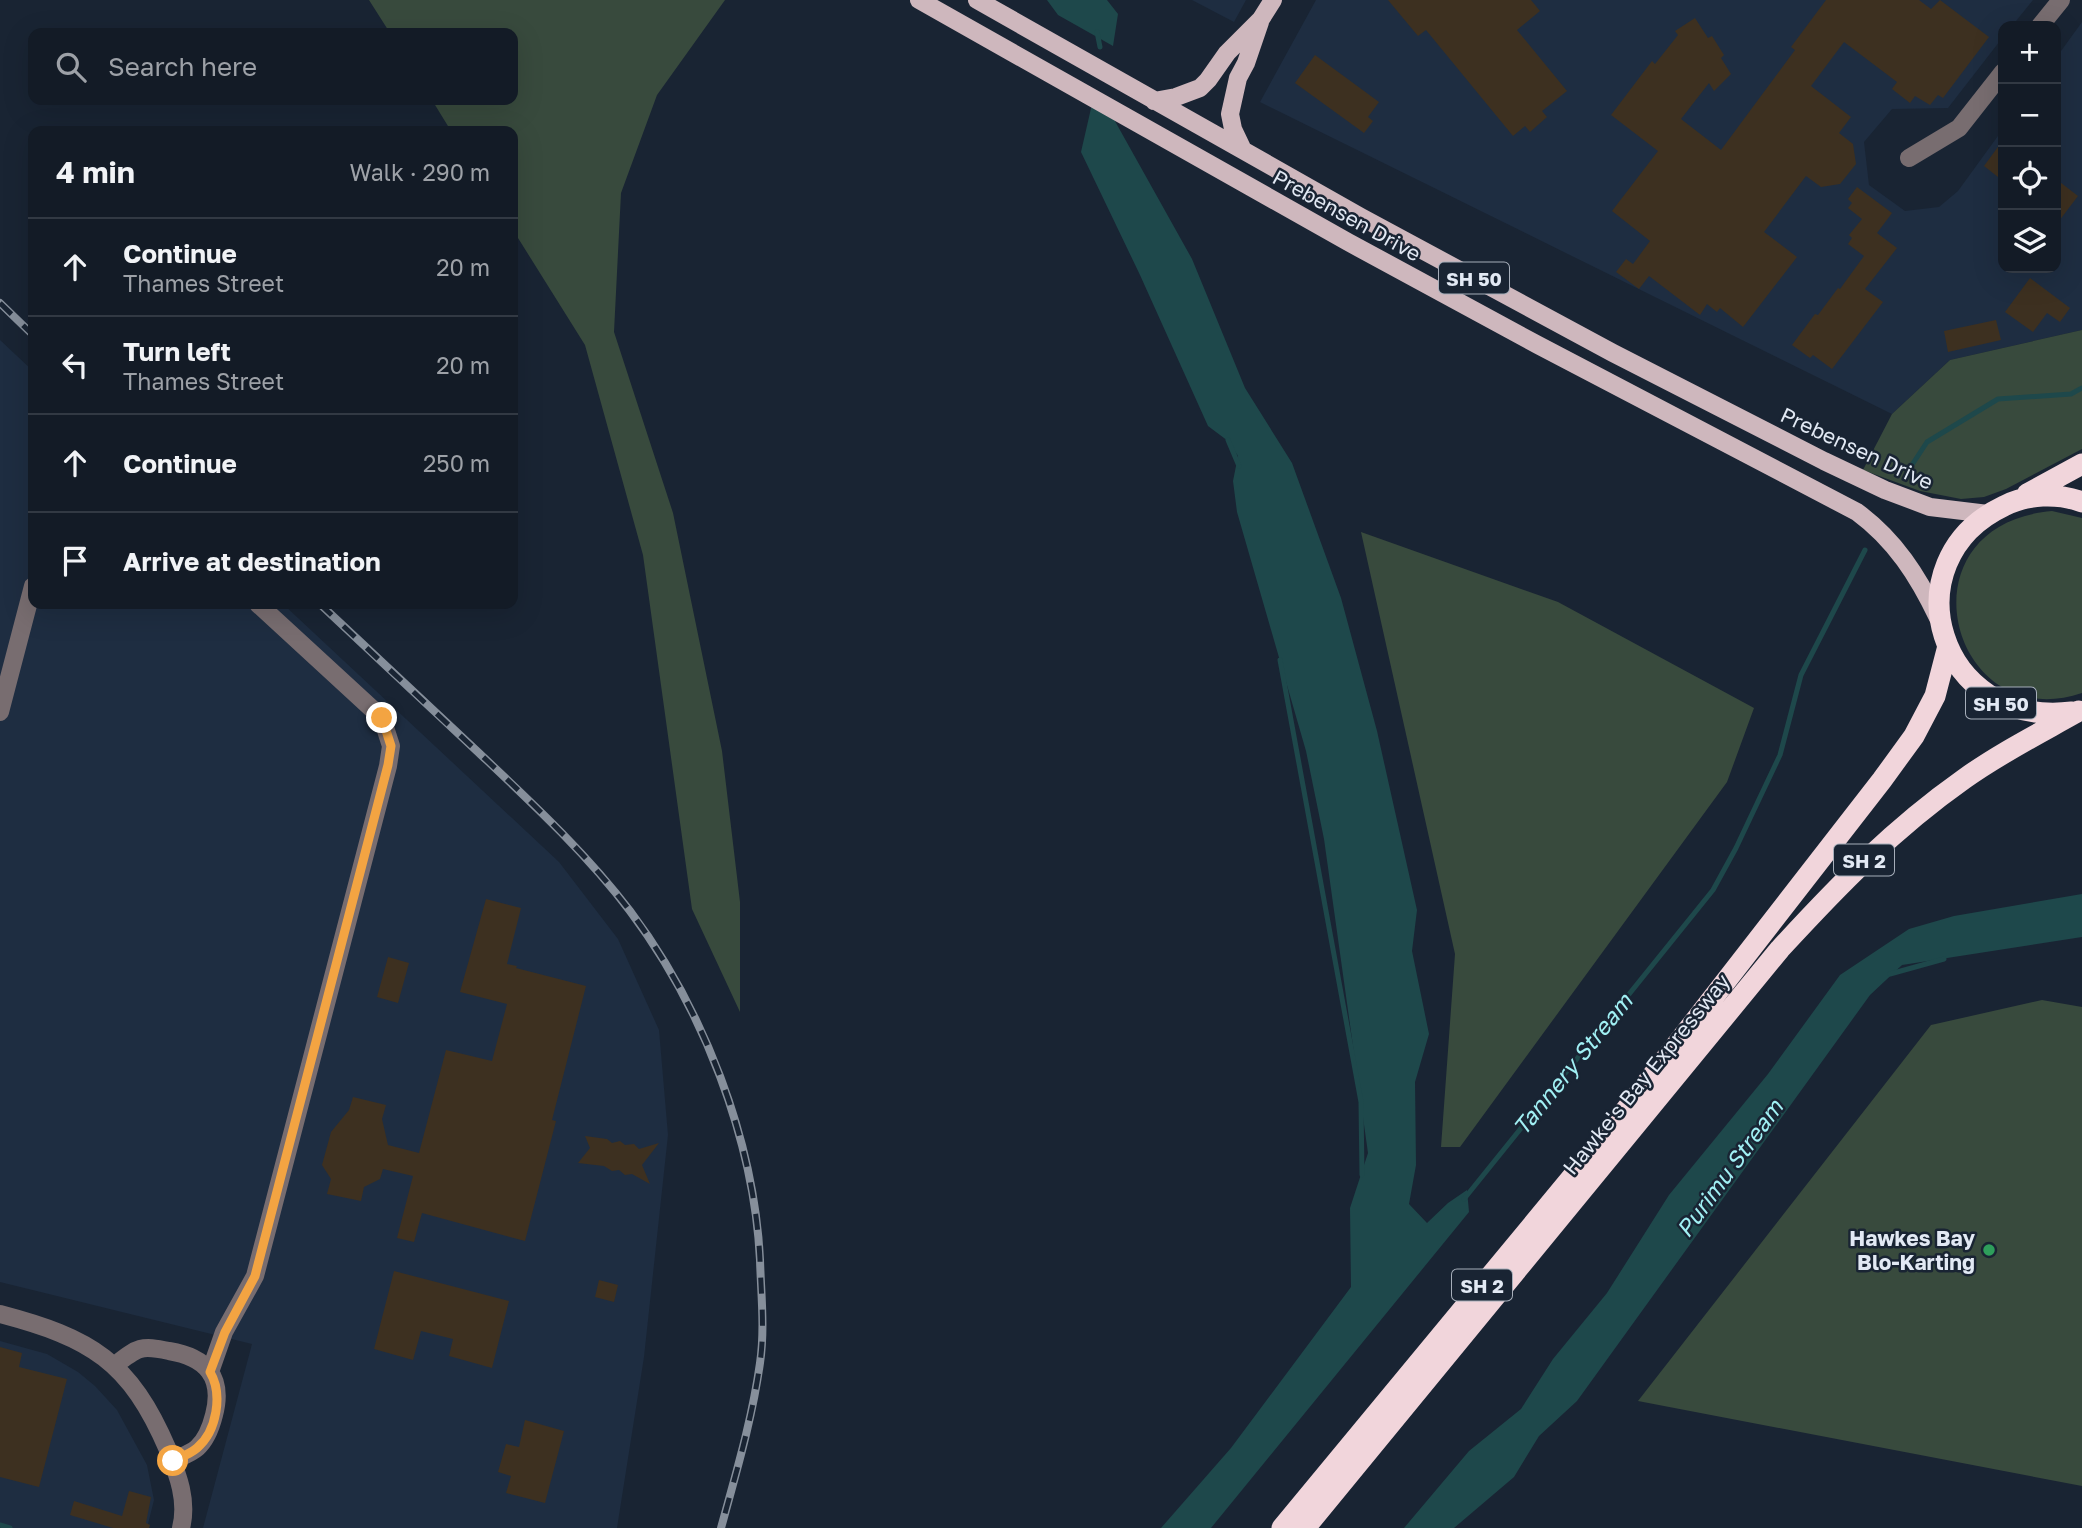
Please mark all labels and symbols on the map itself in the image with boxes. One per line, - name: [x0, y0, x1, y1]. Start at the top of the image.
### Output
- street label: Prebensen Drive: [1268, 164, 1426, 266]
- road number: SH 50: [1439, 262, 1509, 294]
- street label: Prebensen Drive: [1777, 401, 1937, 495]
- road number: SH 50: [1966, 688, 2036, 718]
- route end: [366, 702, 397, 733]
- road number: SH 2: [1834, 845, 1894, 876]
- street label: Hawke's Bay Expressway: [1557, 968, 1735, 1180]
- water label: Tannery Stream: [1506, 986, 1639, 1140]
- water label: Purimu Stream: [1670, 1092, 1789, 1242]
- place label: Hawkes Bay Blo-Karting: [1849, 1225, 1975, 1275]
- marker: Hawkes Bay Blo-Karting: [1981, 1242, 1997, 1258]
- road number: SH 2: [1452, 1270, 1512, 1301]
- route start: [157, 1445, 188, 1476]

